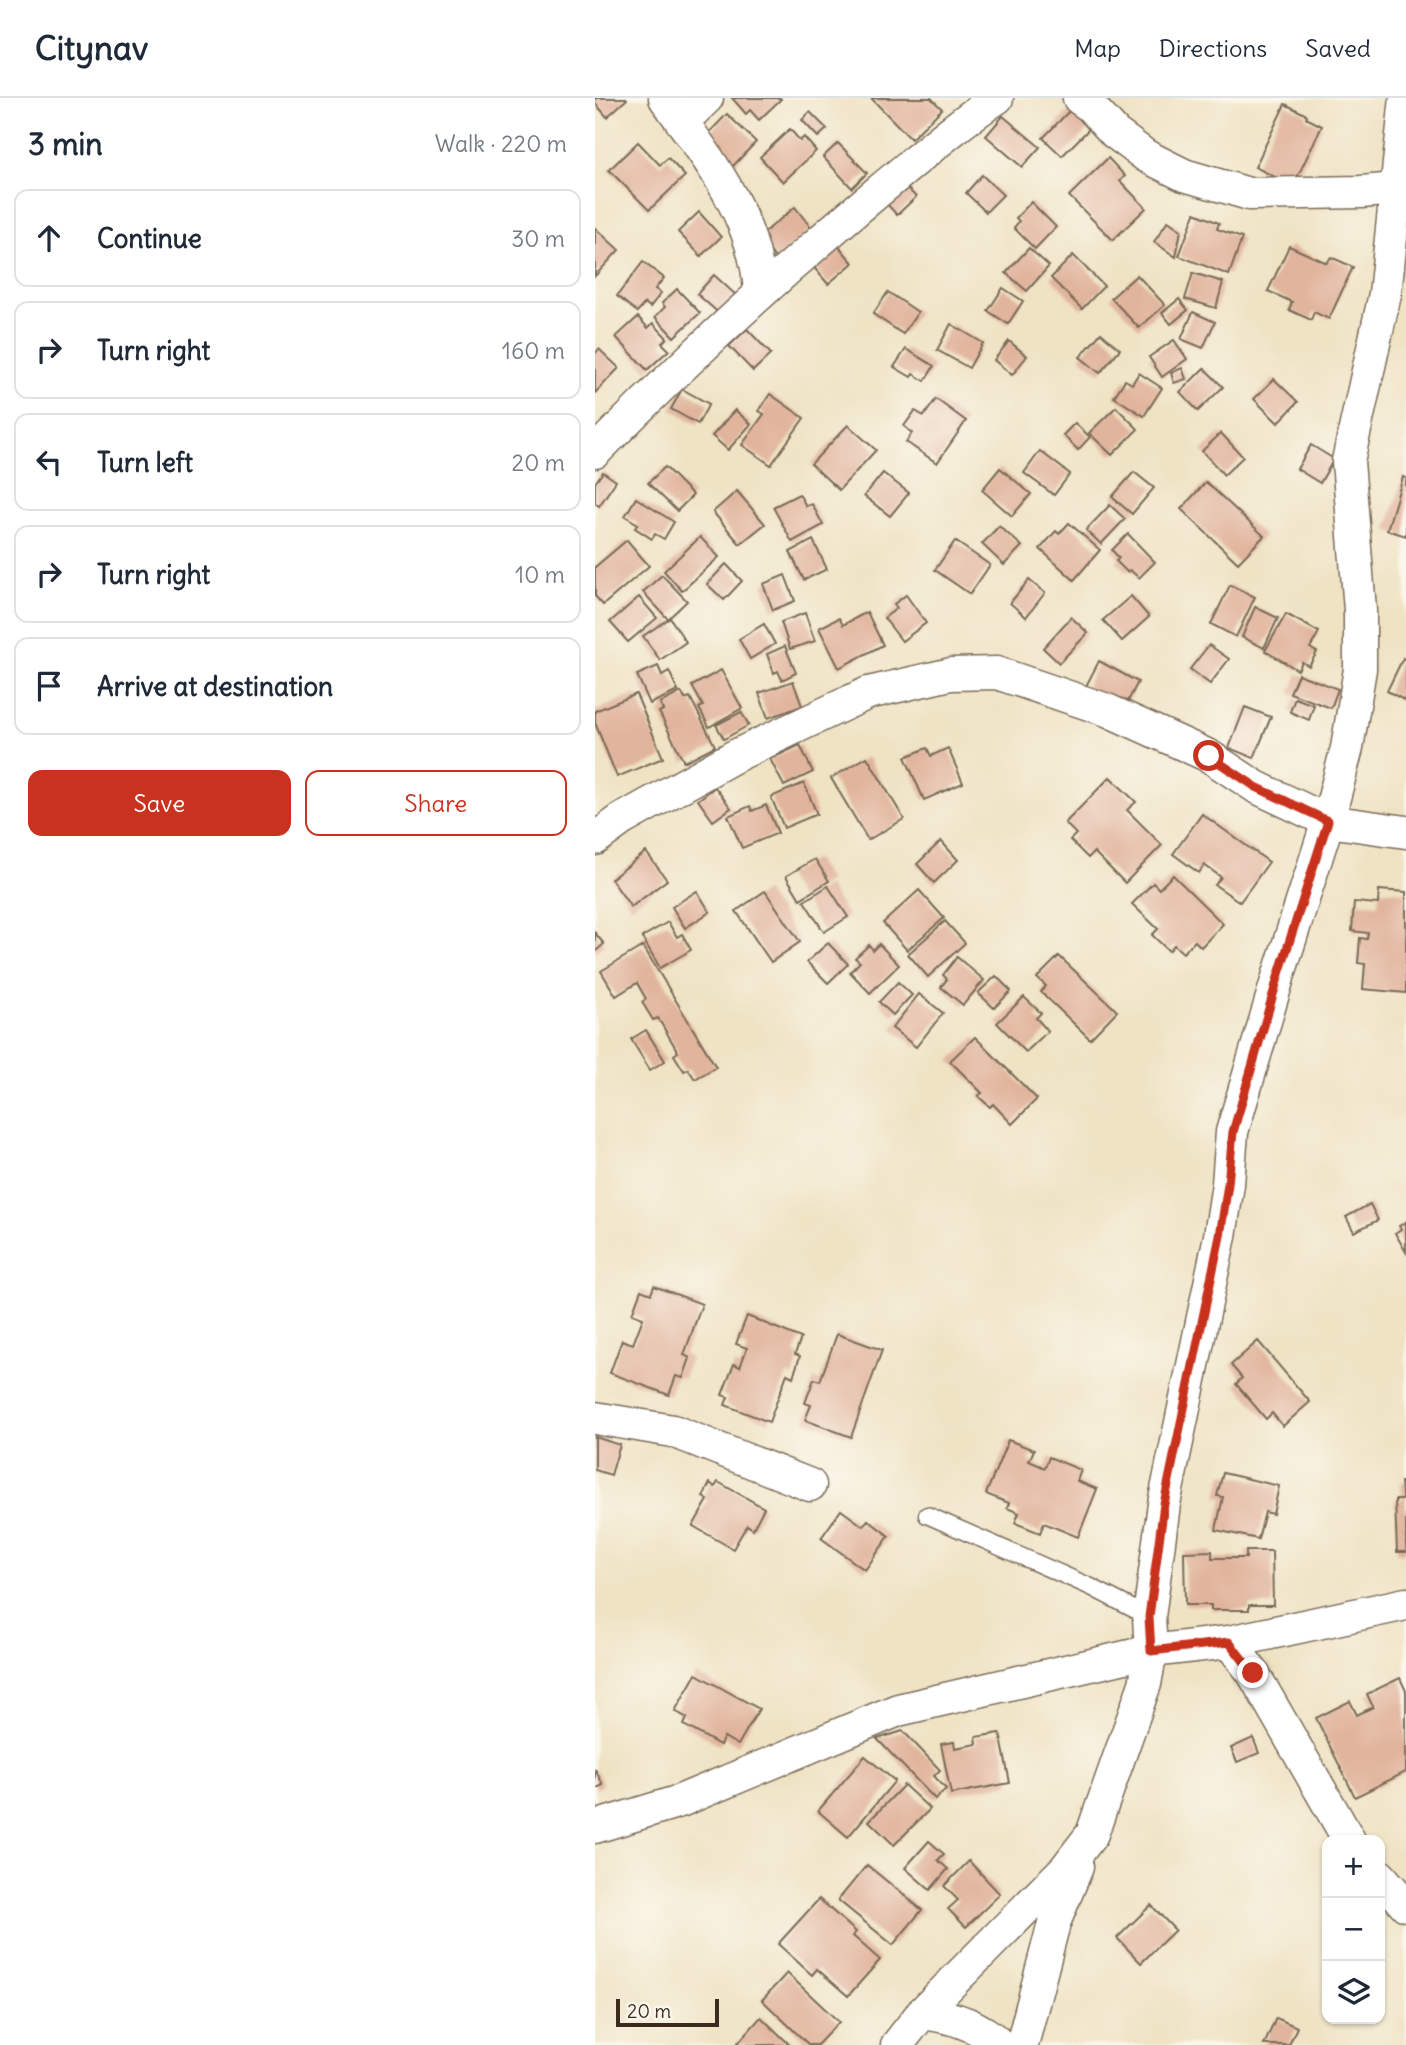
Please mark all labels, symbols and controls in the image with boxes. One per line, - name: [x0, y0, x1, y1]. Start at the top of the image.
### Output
- text: Citynav: [35, 27, 148, 69]
- text: Map: [1074, 33, 1121, 63]
- text: Directions: [1159, 33, 1267, 63]
- text: Saved: [1305, 33, 1371, 63]
- text: 3 min: [28, 125, 103, 163]
- text: Walk · 220 m: [435, 129, 567, 158]
- icon: ahead: [30, 219, 68, 257]
- text: Continue: [97, 222, 202, 255]
- text: 30 m: [511, 224, 565, 253]
- icon: right: [30, 331, 68, 369]
- text: Turn right: [97, 334, 210, 367]
- text: 160 m: [502, 336, 565, 365]
- icon: left: [30, 443, 68, 481]
- text: Turn left: [97, 446, 193, 479]
- text: 20 m: [512, 448, 565, 477]
- icon: right: [30, 555, 68, 593]
- text: Turn right: [97, 558, 210, 591]
- text: 10 m: [515, 560, 565, 589]
- icon: arrive: [30, 667, 68, 705]
- text: Arrive at destination: [97, 670, 333, 703]
- route start: [1193, 740, 1224, 771]
- button: Save: [28, 770, 291, 836]
- button: Share: [305, 770, 567, 836]
- route end: [1237, 1657, 1268, 1688]
- map controls: [1322, 1835, 1385, 2024]
- button: +: [1322, 1835, 1385, 1898]
- button: −: [1322, 1898, 1385, 1961]
- button: layers: [1322, 1961, 1385, 2024]
- scale bar: [616, 1996, 719, 2028]
- text: 20 m: [627, 1999, 671, 2023]

